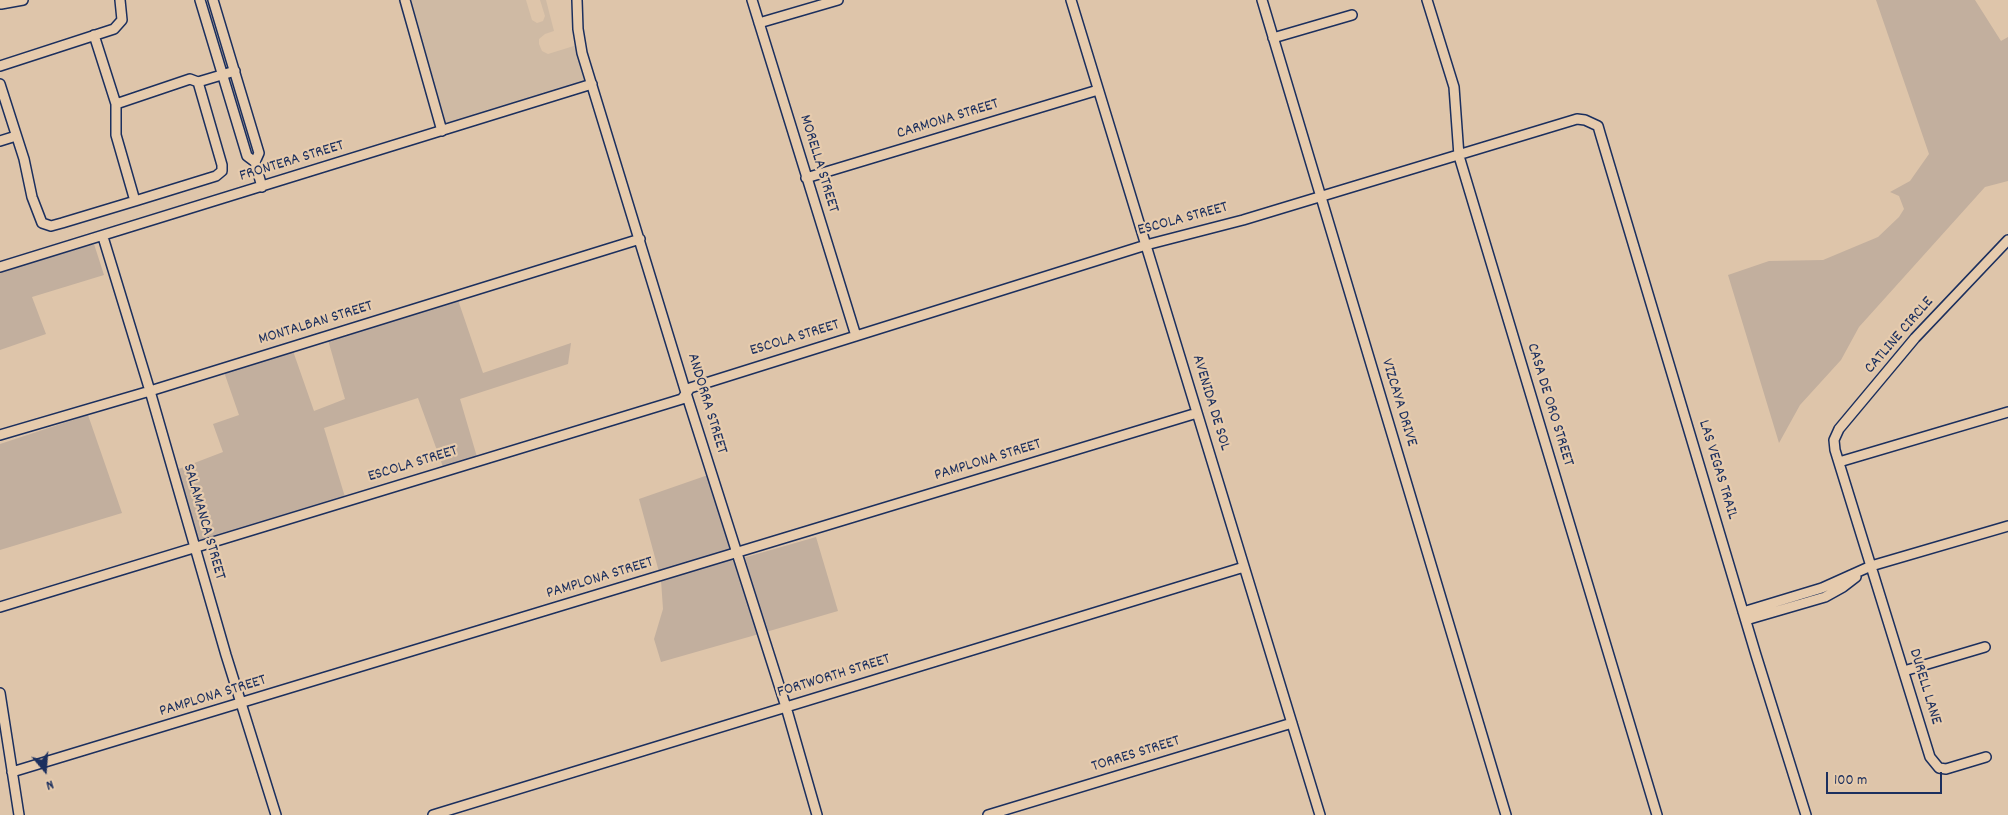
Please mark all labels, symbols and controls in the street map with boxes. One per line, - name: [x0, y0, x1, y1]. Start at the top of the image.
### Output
- street label: CARMONA STREET: [895, 95, 1001, 145]
- street label: MORELLA STREET: [794, 113, 842, 215]
- street label: FRONTERA STREET: [238, 137, 346, 187]
- street label: ESCOLA STREET: [1136, 199, 1230, 241]
- street label: CATLINE CIRCLE: [1861, 294, 1939, 378]
- street label: MONTALBAN STREET: [257, 298, 375, 350]
- street label: ESCOLA STREET: [748, 316, 842, 362]
- street label: CASA DE ORO STREET: [1521, 341, 1577, 469]
- street label: ANDORRA STREET: [682, 351, 730, 457]
- street label: AVENIDA DE SOL: [1186, 353, 1234, 453]
- street label: VIZCAYA DRIVE: [1376, 357, 1420, 449]
- street label: LAS VEGAS TRAIL: [1693, 418, 1741, 522]
- street label: PAMPLONA STREET: [932, 436, 1044, 486]
- street label: ESCOLA STREET: [366, 442, 460, 488]
- street label: SALAMANCA STREET: [177, 462, 229, 582]
- street label: PAMPLONA STREET: [544, 554, 656, 604]
- street label: DURELL LANE: [1903, 647, 1945, 727]
- street label: FORTWORTH STREET: [775, 651, 893, 703]
- street label: PAMPLONA STREET: [157, 672, 269, 722]
- street label: TORRES STREET: [1090, 732, 1182, 778]
- north arrow: [20, 745, 70, 795]
- scale bar: [1828, 762, 1944, 794]
- text: 100 m: [1834, 770, 1867, 792]
- text: N: [43, 774, 56, 795]

